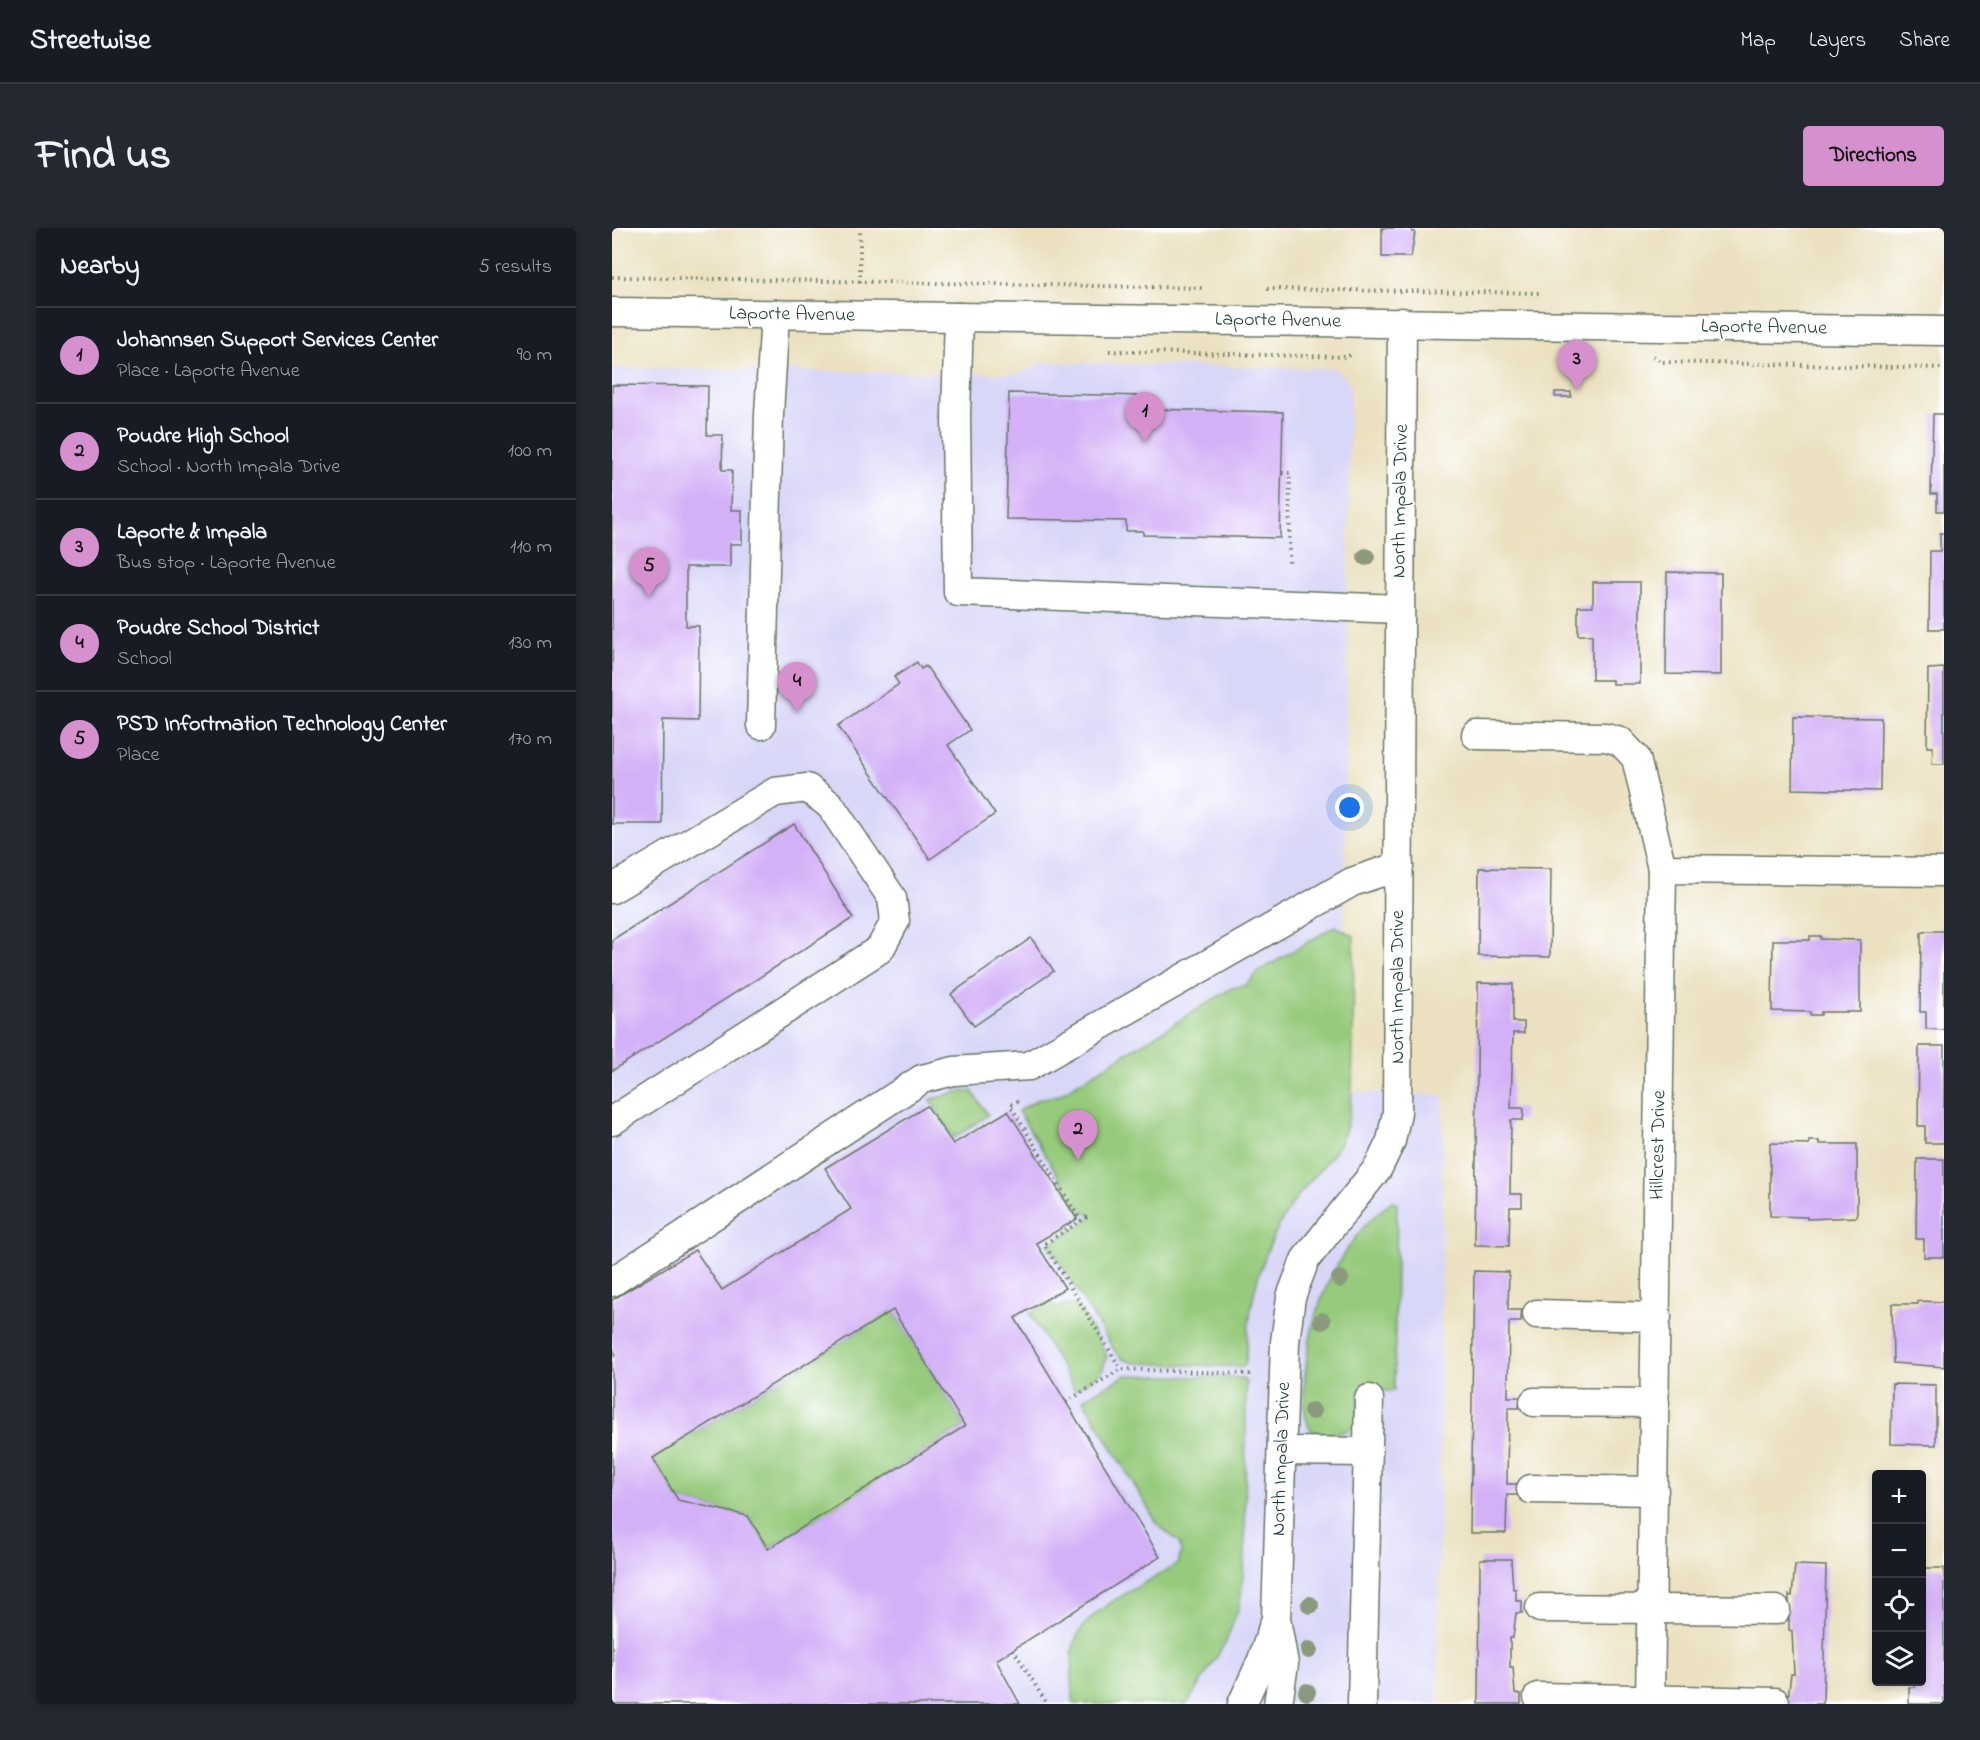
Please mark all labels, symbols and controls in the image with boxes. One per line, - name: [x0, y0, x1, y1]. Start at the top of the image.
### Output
- text: Streetwise: [30, 21, 151, 62]
- text: Map: [1740, 26, 1776, 56]
- text: Layers: [1809, 26, 1866, 56]
- text: Share: [1899, 26, 1950, 56]
- text: Find us: [36, 126, 171, 187]
- button: Directions: [1803, 126, 1944, 186]
- text: Nearby: [60, 248, 139, 286]
- text: 5 results: [479, 253, 552, 282]
- street label: Laporte Avenue: [729, 299, 855, 331]
- street label: Laporte Avenue: [1215, 305, 1341, 337]
- street label: Laporte Avenue: [1701, 312, 1827, 344]
- text: Johannsen Support Services Center: [117, 325, 438, 357]
- pin: 3: [1558, 340, 1596, 390]
- text: 1: [76, 341, 83, 370]
- text: 90 m: [517, 341, 552, 370]
- text: Place · Laporte Avenue: [117, 357, 300, 386]
- pin: 1: [1126, 392, 1164, 442]
- text: Poudre High School: [117, 421, 289, 453]
- street label: North Impala Drive: [1385, 424, 1417, 578]
- text: 2: [75, 437, 84, 466]
- text: 100 m: [508, 437, 552, 466]
- text: School · North Impala Drive: [117, 453, 340, 482]
- text: Laporte & Impala: [117, 517, 267, 549]
- text: 3: [75, 533, 84, 562]
- text: 110 m: [510, 533, 552, 562]
- pin: 5: [630, 548, 669, 597]
- text: Bus stop · Laporte Avenue: [117, 549, 336, 578]
- text: Poudre School District: [117, 613, 319, 645]
- text: 4: [75, 629, 84, 658]
- text: 130 m: [508, 629, 552, 658]
- text: School: [117, 645, 172, 674]
- pin: 4: [778, 662, 816, 712]
- text: PSD Infortmation Technology Center: [117, 709, 447, 741]
- text: 5: [74, 725, 85, 754]
- text: 170 m: [508, 725, 552, 754]
- text: Place: [117, 741, 159, 770]
- your location: [1335, 793, 1364, 822]
- street label: North Impala Drive: [1384, 910, 1413, 1064]
- street label: Hillcrest Drive: [1644, 1090, 1674, 1200]
- pin: 2: [1058, 1110, 1098, 1160]
- street label: North Impala Drive: [1265, 1381, 1299, 1537]
- map controls: [1872, 1470, 1926, 1686]
- button: +: [1872, 1470, 1926, 1524]
- button: −: [1872, 1524, 1926, 1578]
- button: locate: [1872, 1578, 1926, 1632]
- button: layers: [1872, 1632, 1926, 1686]

